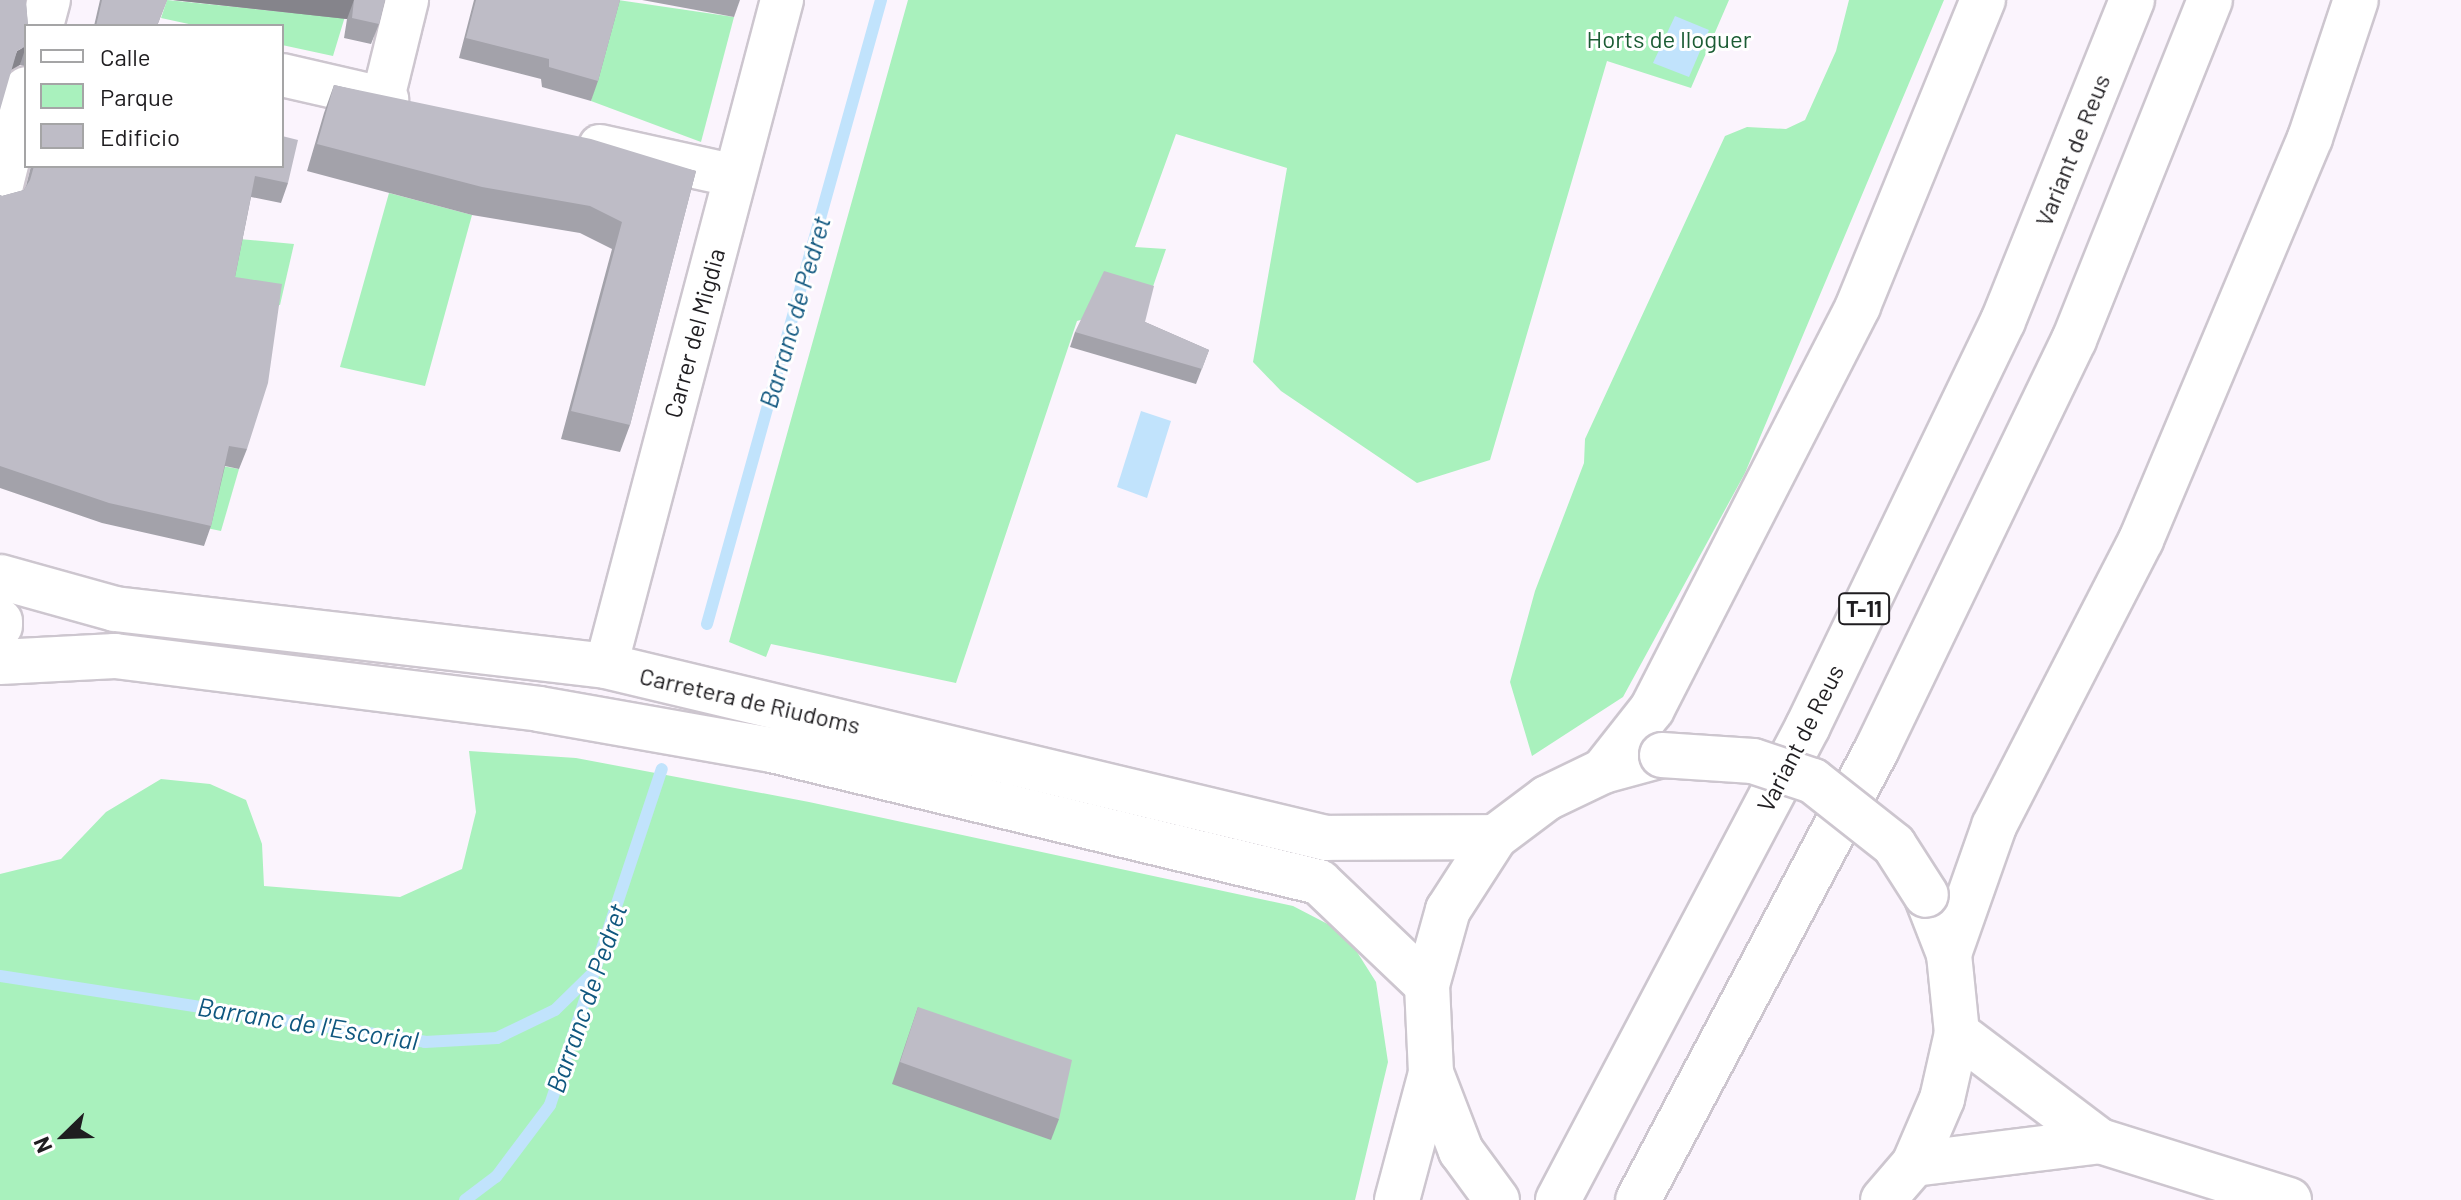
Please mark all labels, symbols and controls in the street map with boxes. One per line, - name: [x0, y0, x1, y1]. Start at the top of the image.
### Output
- legend: [24, 24, 284, 168]
- park label: Horts de lloguer: [1587, 25, 1751, 53]
- text: Calle: [100, 42, 151, 71]
- street label: Variant de Reus: [2028, 70, 2116, 230]
- text: Parque: [100, 82, 174, 111]
- text: Edificio: [100, 122, 180, 151]
- water label: Barranc de Pedret: [752, 213, 836, 411]
- street label: Carrer del Migdia: [658, 245, 730, 421]
- road number: T-11: [1838, 591, 1890, 627]
- street label: Variant de Reus: [1751, 660, 1849, 816]
- street label: Carretera de Riudoms: [637, 661, 863, 739]
- water label: Barranc de Pedret: [539, 899, 633, 1097]
- water label: Barranc de l'Escorial: [195, 990, 421, 1056]
- north arrow: [24, 1096, 104, 1176]
- text: N: [27, 1134, 57, 1157]

